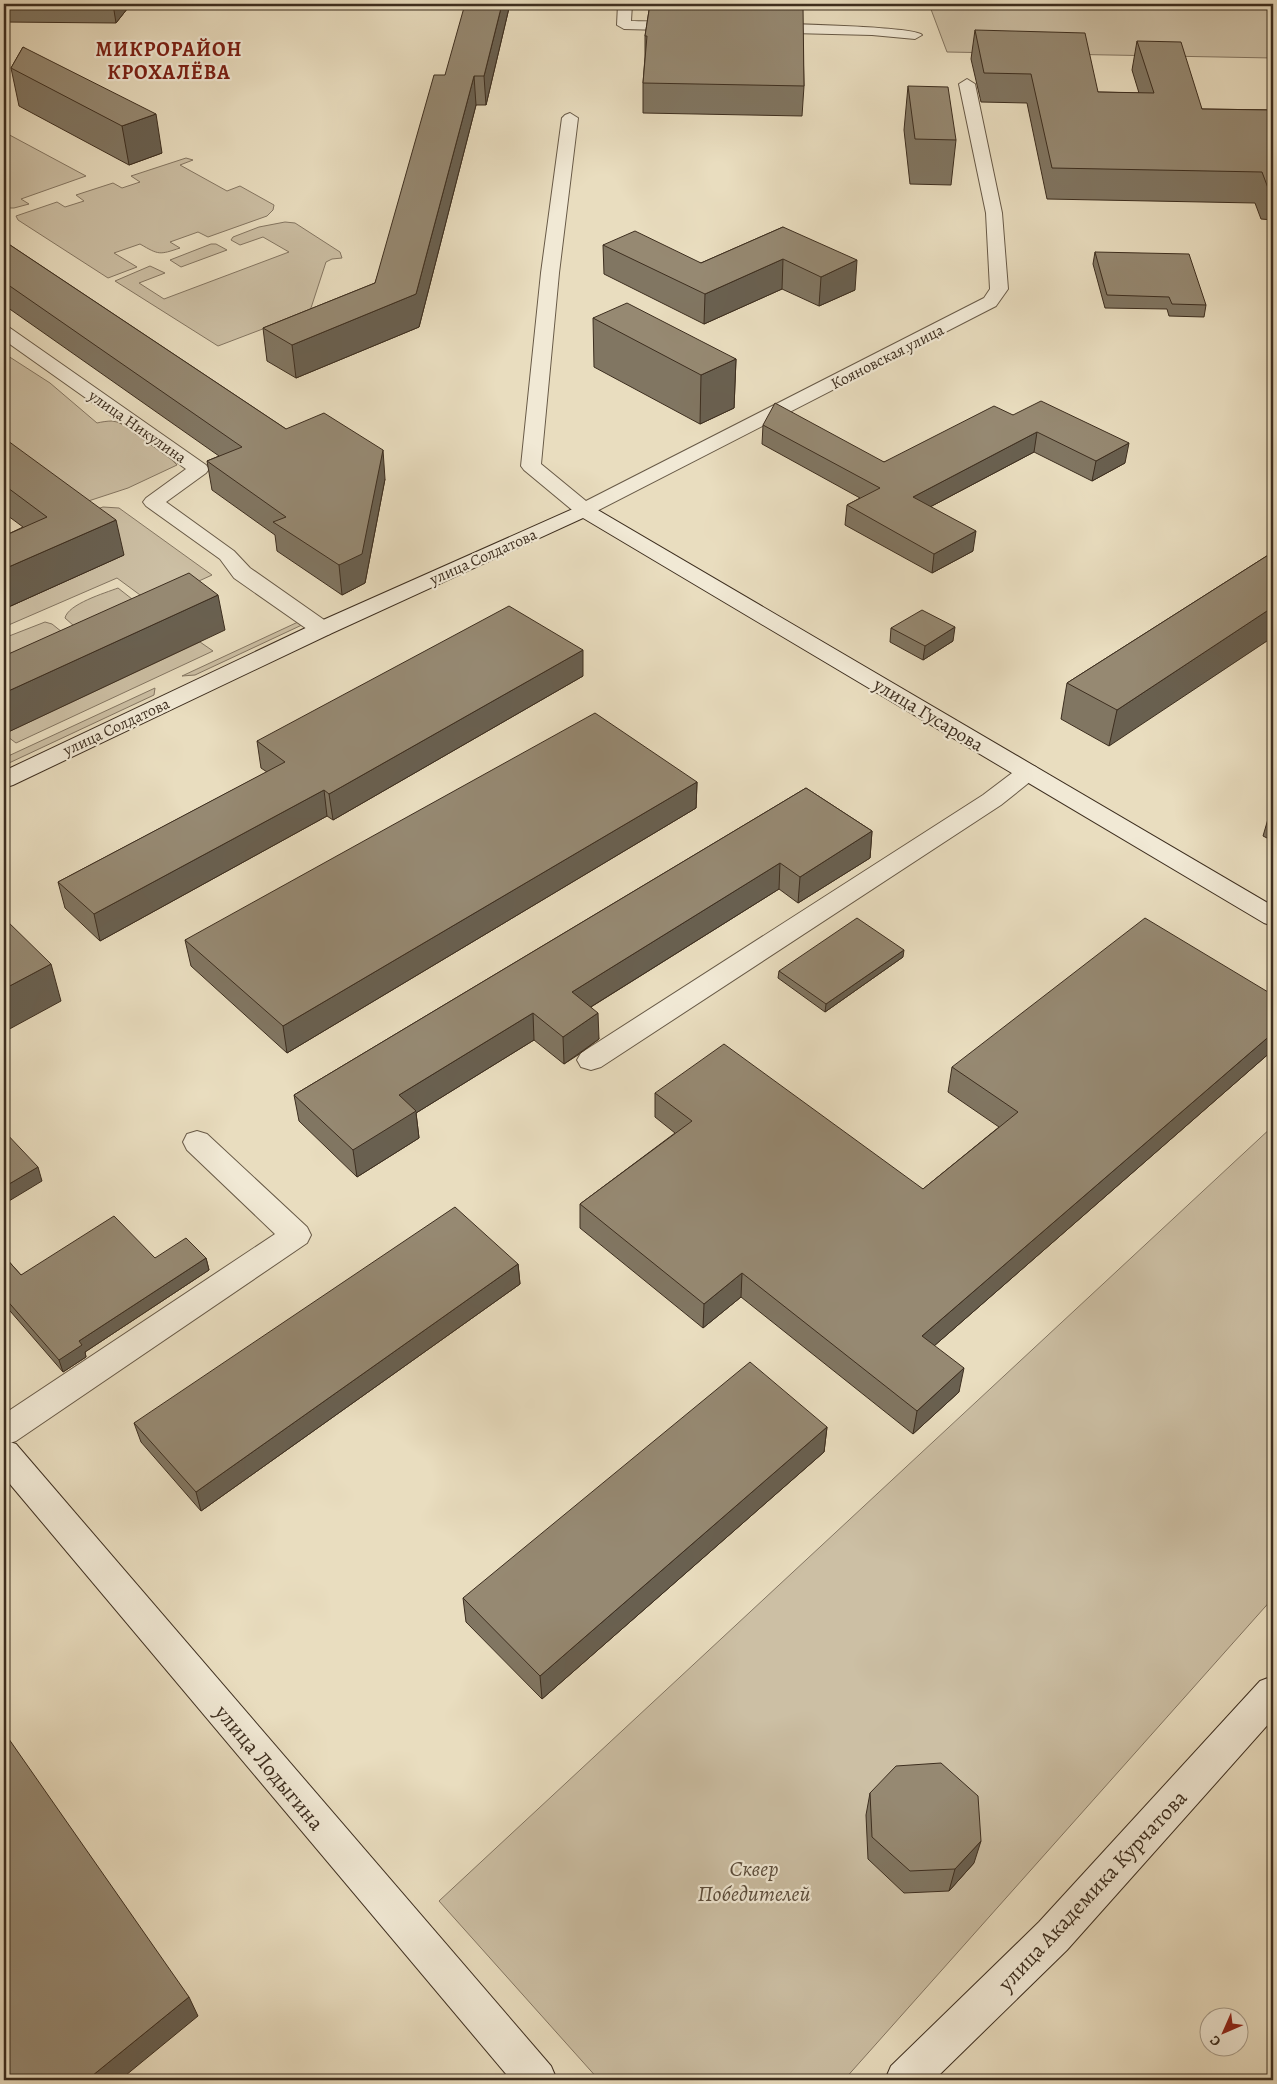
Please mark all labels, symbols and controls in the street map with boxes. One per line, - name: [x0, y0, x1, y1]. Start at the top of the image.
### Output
- district label: МИКРОРАЙОН КРОХАЛЁВА: [96, 36, 242, 86]
- street label: Кояновская улица: [827, 319, 948, 395]
- street label: улица Никулина: [83, 384, 191, 469]
- street label: улица Солдатова: [425, 523, 541, 591]
- street label: улица Гусарова: [868, 671, 989, 758]
- street label: улица Солдатова: [59, 692, 174, 762]
- street label: улица Лодыгина: [207, 1697, 331, 1838]
- street label: улица Академика Курчатова: [991, 1783, 1195, 1999]
- park label: Сквер Победителей: [698, 1854, 810, 1909]
- north arrow: [1200, 2006, 1250, 2056]
- text: С: [1205, 2031, 1225, 2051]

